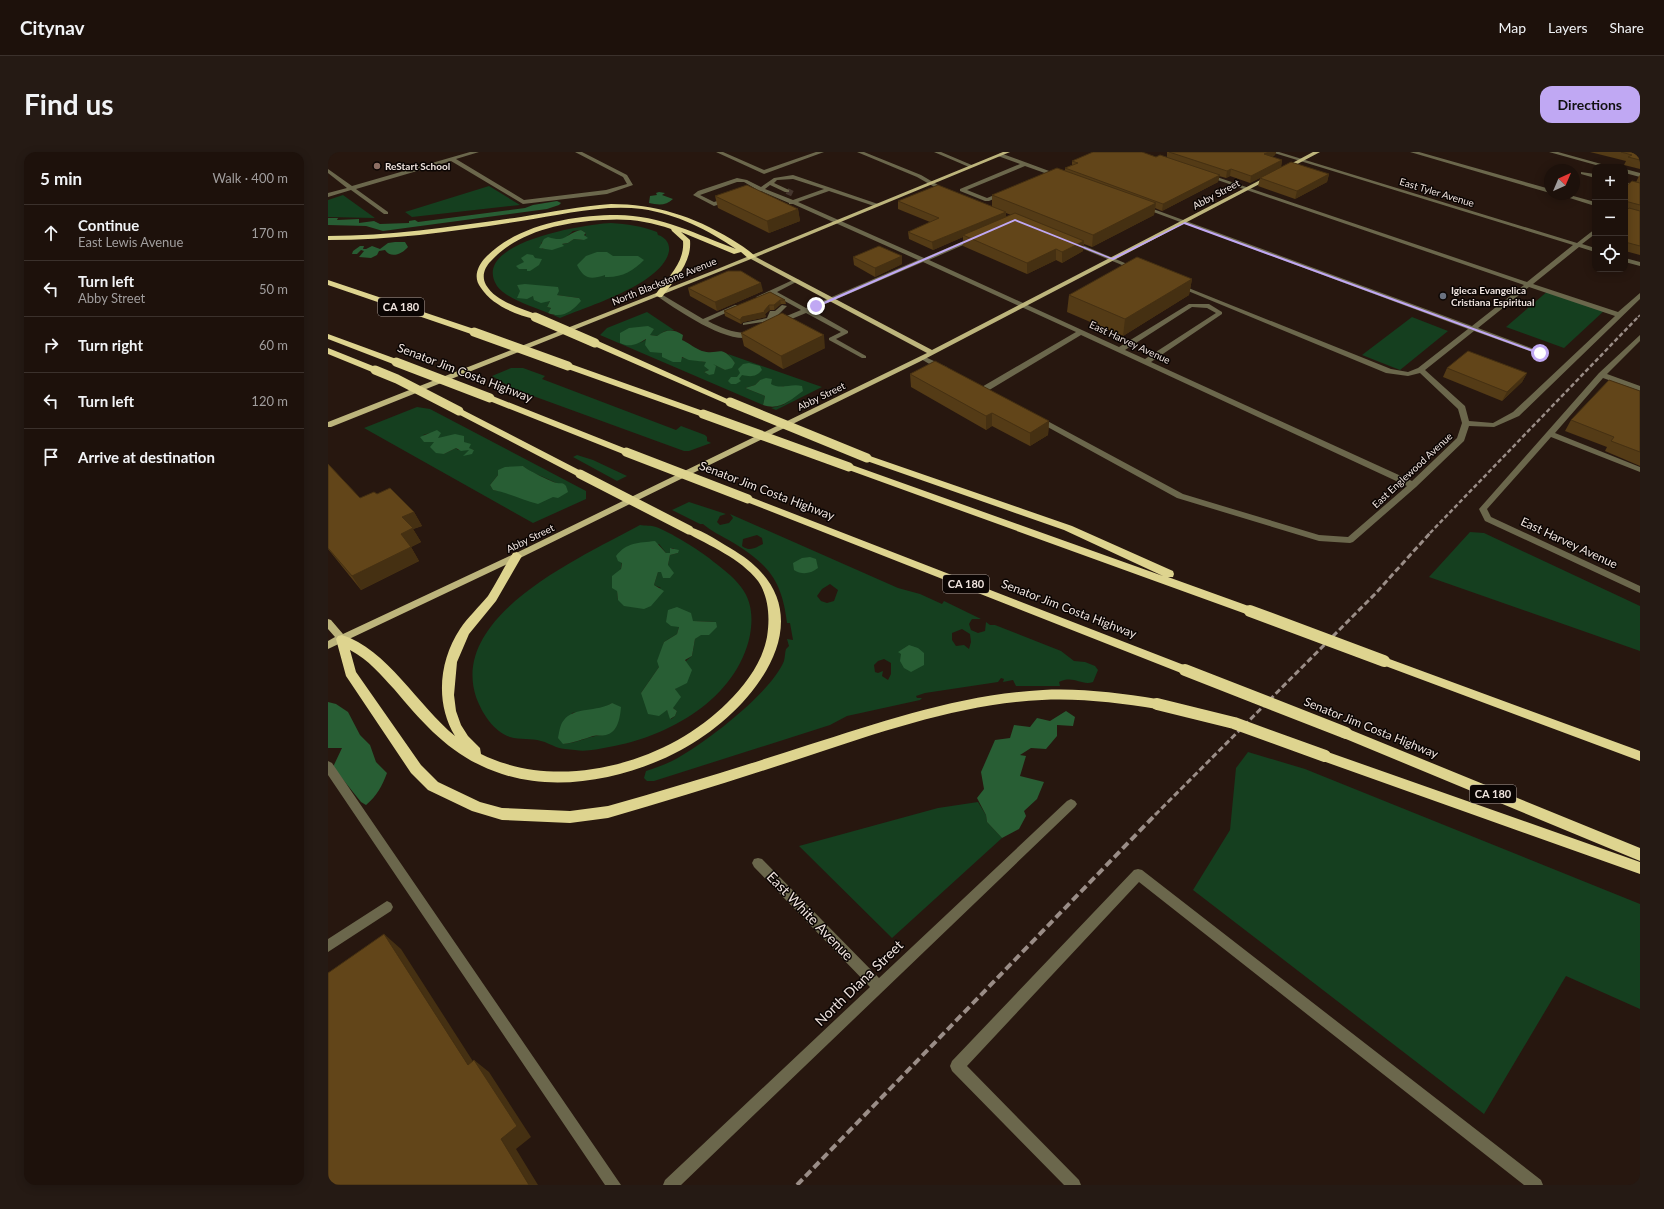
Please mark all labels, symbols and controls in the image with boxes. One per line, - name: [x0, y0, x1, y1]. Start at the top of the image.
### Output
- text: Citynav: [20, 16, 85, 39]
- text: Map: [1498, 19, 1526, 36]
- text: Layers: [1548, 19, 1588, 36]
- text: Share: [1610, 19, 1644, 36]
- button: Directions: [1540, 86, 1640, 123]
- text: Find us: [24, 87, 114, 121]
- place label: ReStart School: [385, 160, 450, 172]
- marker: ReStart School: [372, 161, 382, 171]
- north arrow: [1544, 164, 1580, 200]
- map controls: [1592, 164, 1628, 272]
- button: +: [1592, 164, 1628, 200]
- text: 5 min: [40, 168, 82, 189]
- text: Walk · 400 m: [212, 170, 288, 186]
- street label: East Tyler Avenue: [1398, 175, 1476, 209]
- street label: Abby Street: [1190, 176, 1242, 211]
- button: −: [1592, 200, 1628, 236]
- text: Continue: [78, 216, 139, 234]
- icon: ahead: [40, 222, 62, 244]
- text: 170 m: [251, 225, 288, 241]
- text: East Lewis Avenue: [78, 234, 183, 250]
- button: locate: [1592, 236, 1628, 272]
- street label: North Blackstone Avenue: [610, 254, 718, 308]
- text: Turn left: [78, 272, 134, 290]
- icon: left: [40, 278, 62, 300]
- text: 50 m: [259, 281, 288, 297]
- place label: Igieca Evangelica Cristiana Espiritual: [1451, 284, 1534, 308]
- text: Abby Street: [78, 290, 145, 306]
- marker: Igieca Evangelica Cristiana Espiritual: [1438, 291, 1448, 301]
- route end: [807, 297, 825, 315]
- road number: CA 180: [378, 298, 424, 316]
- street label: East Harvey Avenue: [1088, 318, 1172, 366]
- icon: right: [40, 334, 62, 356]
- text: Turn right: [78, 336, 143, 354]
- text: 60 m: [259, 337, 288, 353]
- street label: Senator Jim Costa Highway: [395, 340, 536, 406]
- route start: [1531, 344, 1549, 362]
- street label: Abby Street: [795, 379, 847, 413]
- icon: left: [40, 390, 62, 412]
- text: Turn left: [78, 392, 134, 410]
- text: 120 m: [251, 393, 288, 409]
- street label: East Englewood Avenue: [1369, 430, 1455, 510]
- icon: arrive: [40, 446, 62, 468]
- text: Arrive at destination: [78, 448, 215, 466]
- street label: Senator Jim Costa Highway: [697, 458, 838, 524]
- street label: East Harvey Avenue: [1518, 514, 1620, 572]
- street label: Abby Street: [504, 521, 556, 555]
- road number: CA 180: [943, 575, 989, 593]
- street label: Senator Jim Costa Highway: [999, 576, 1140, 642]
- street label: Senator Jim Costa Highway: [1302, 694, 1441, 762]
- road number: CA 180: [1470, 785, 1516, 803]
- street label: East White Avenue: [764, 868, 857, 964]
- street label: North Diana Street: [811, 936, 906, 1029]

